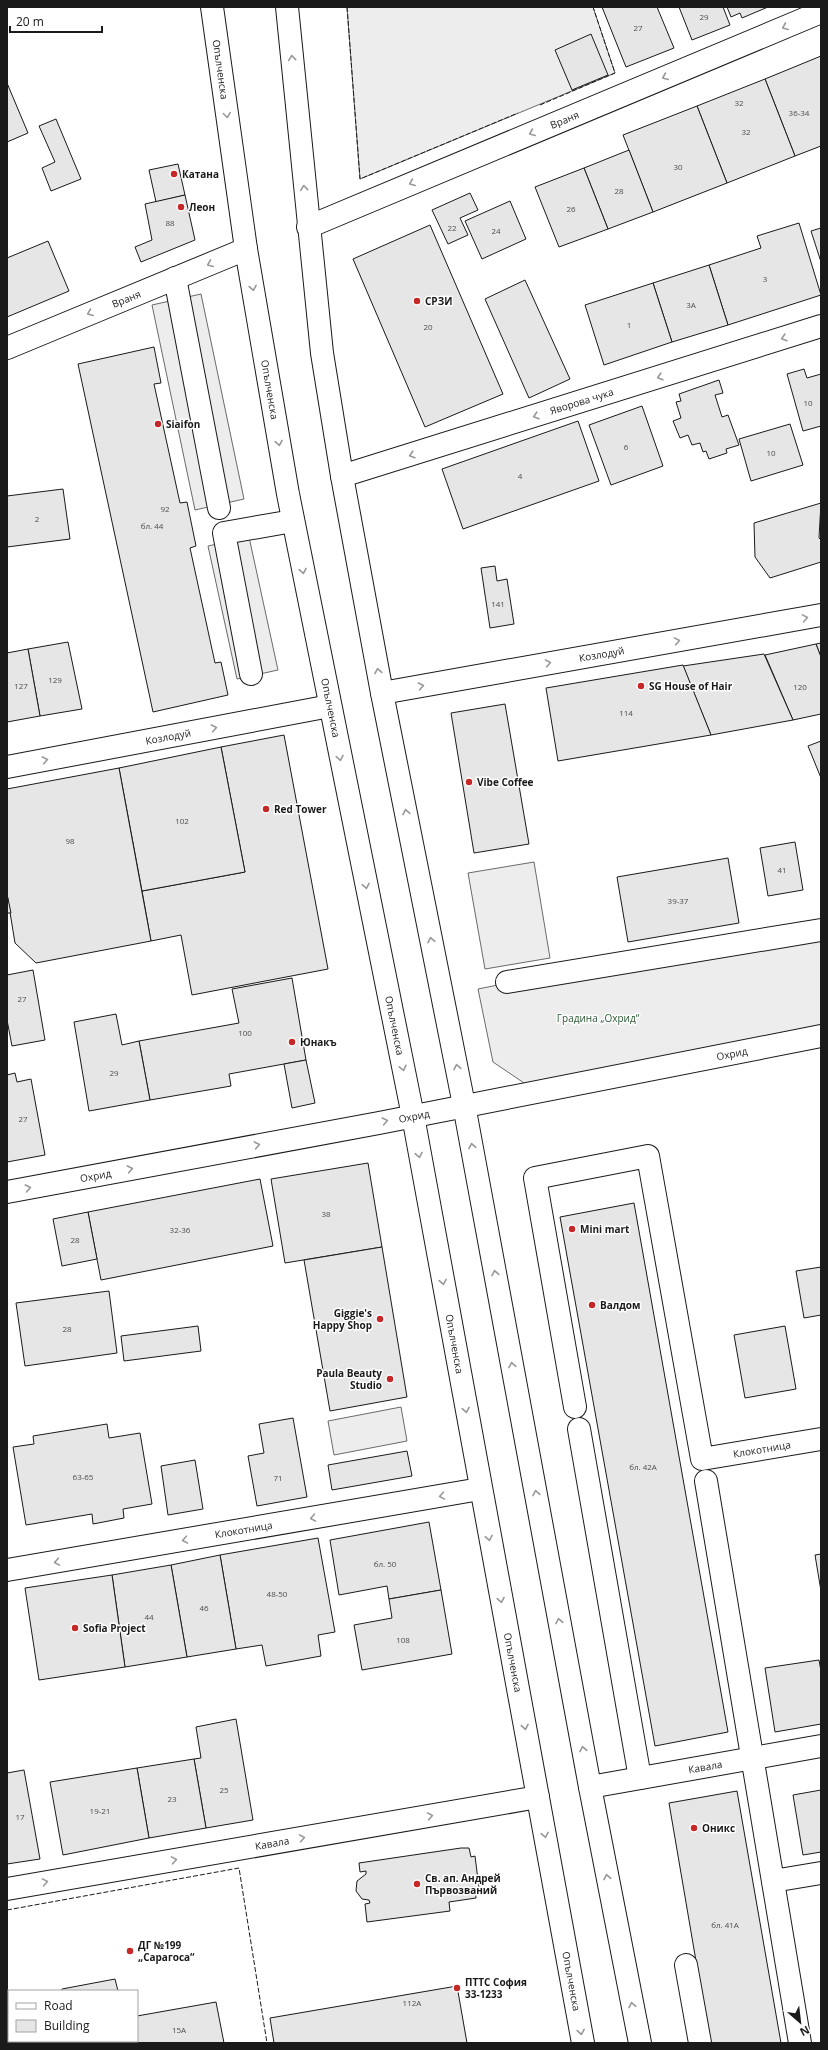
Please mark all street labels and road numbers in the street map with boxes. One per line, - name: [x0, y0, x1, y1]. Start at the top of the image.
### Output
- street label: Опълченска: [210, 39, 232, 100]
- street label: Враня: [548, 107, 581, 132]
- street label: Враня: [110, 286, 143, 311]
- street label: Опълченска: [258, 359, 282, 420]
- street label: Яворова чука: [548, 384, 615, 418]
- street label: Козлодуй: [578, 643, 625, 665]
- street label: Опълченска: [318, 677, 344, 739]
- street label: Козлодуй: [144, 725, 192, 748]
- street label: Опълченска: [382, 995, 408, 1056]
- street label: Охрид: [715, 1044, 749, 1063]
- street label: Охрид: [397, 1106, 431, 1126]
- street label: Охрид: [79, 1166, 112, 1185]
- street label: Опълченска: [442, 1313, 467, 1375]
- street label: Клокотница: [732, 1437, 792, 1461]
- street label: Клокотница: [214, 1518, 273, 1541]
- street label: Опълченска: [501, 1632, 526, 1693]
- street label: Кавала: [687, 1757, 723, 1776]
- street label: Кавала: [254, 1833, 290, 1853]
- street label: Опълченска: [559, 1950, 584, 2012]

